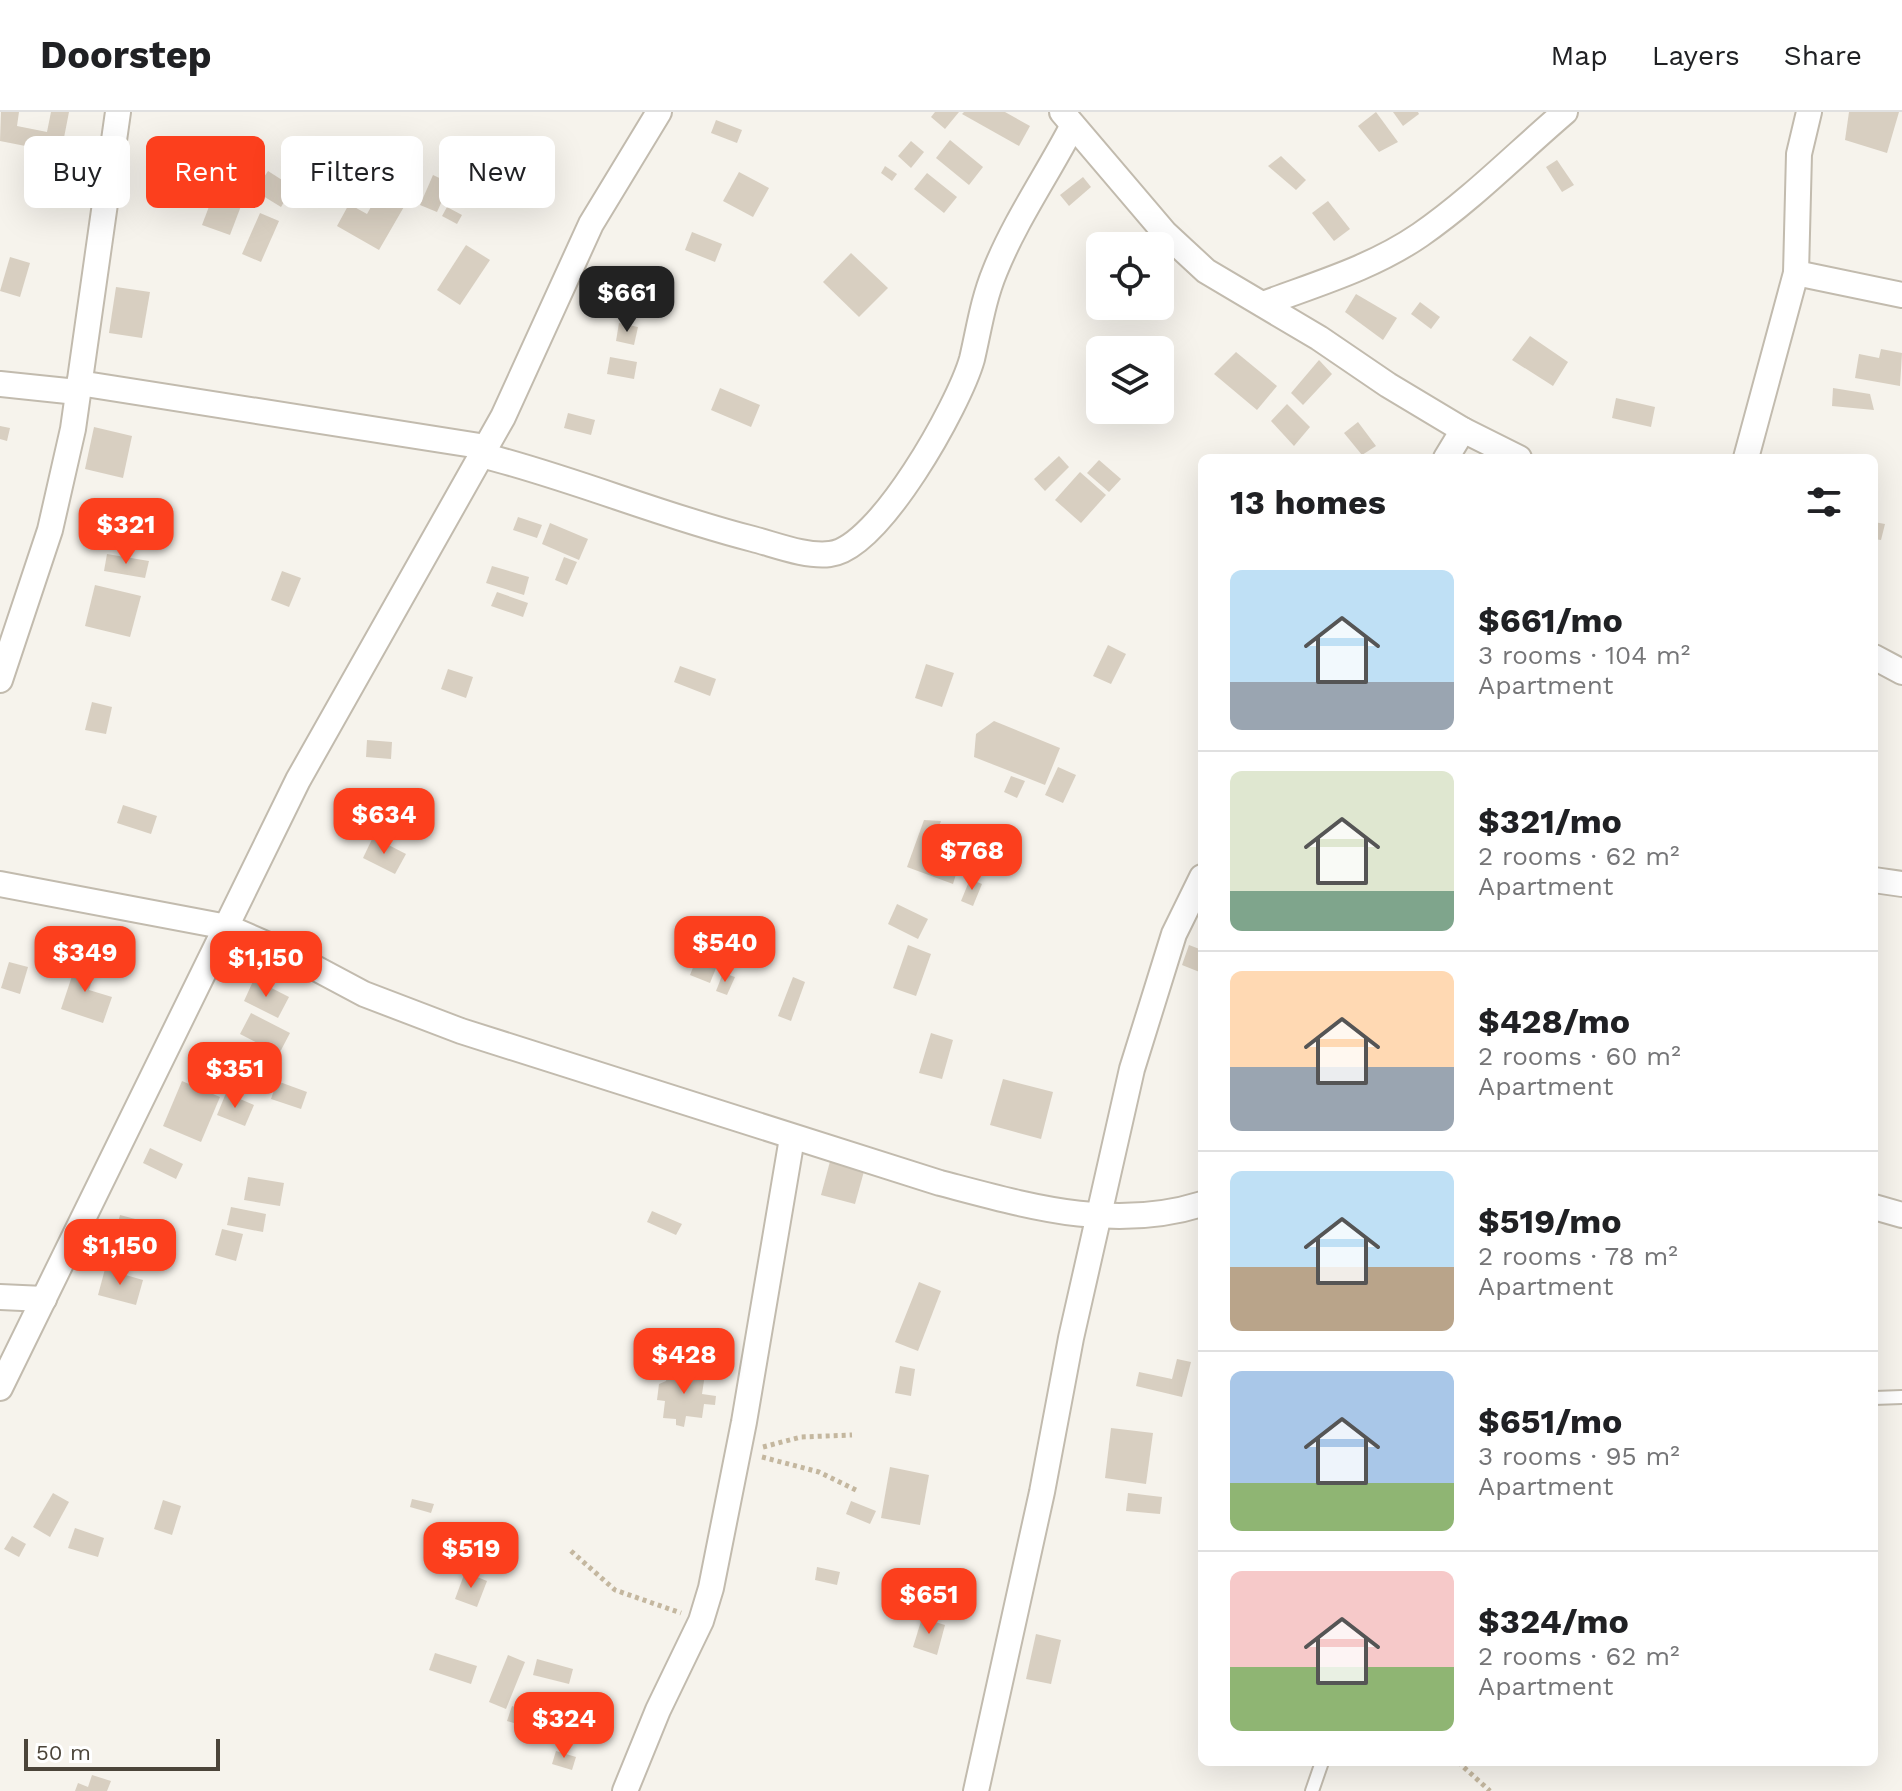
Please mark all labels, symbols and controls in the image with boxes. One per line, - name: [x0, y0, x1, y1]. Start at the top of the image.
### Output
- text: Doorstep: [40, 33, 212, 77]
- text: Map: [1551, 39, 1608, 72]
- text: Layers: [1652, 39, 1740, 72]
- text: Share: [1784, 39, 1862, 72]
- chip: Buy: [24, 136, 130, 208]
- chip: Rent: [146, 136, 265, 208]
- chip: Filters: [281, 136, 423, 208]
- chip: New: [439, 136, 555, 208]
- map controls: [1086, 232, 1174, 424]
- button: locate: [1086, 232, 1174, 320]
- pin: $661: [580, 266, 674, 334]
- text: $661: [597, 277, 657, 307]
- button: layers: [1086, 336, 1174, 424]
- icon: filters: [1802, 480, 1846, 524]
- text: 13 homes: [1230, 482, 1386, 522]
- pin: $321: [79, 498, 173, 566]
- text: $321: [97, 509, 155, 539]
- text: $661/mo: [1478, 600, 1623, 640]
- icon: home: [1294, 602, 1390, 698]
- text: 3 rooms · 104 m²: [1478, 640, 1690, 670]
- text: Apartment: [1478, 670, 1614, 700]
- pin: $634: [337, 788, 431, 856]
- text: $634: [352, 799, 416, 829]
- text: $321/mo: [1478, 801, 1622, 841]
- icon: home: [1294, 803, 1390, 899]
- pin: $768: [925, 824, 1019, 892]
- text: $768: [940, 835, 1004, 865]
- text: 2 rooms · 62 m²: [1478, 841, 1680, 871]
- text: Apartment: [1478, 871, 1614, 901]
- pin: $540: [678, 916, 772, 984]
- pin: $349: [38, 926, 132, 994]
- text: $540: [692, 927, 758, 957]
- pin: $1,150: [201, 931, 331, 999]
- text: $349: [53, 937, 117, 967]
- text: $1,150: [228, 942, 304, 972]
- text: $428/mo: [1478, 1001, 1630, 1041]
- icon: home: [1294, 1003, 1390, 1099]
- text: 2 rooms · 60 m²: [1478, 1041, 1681, 1071]
- pin: $351: [188, 1042, 282, 1110]
- text: $351: [206, 1053, 264, 1083]
- text: Apartment: [1478, 1071, 1614, 1101]
- text: $519/mo: [1478, 1201, 1622, 1241]
- icon: home: [1294, 1203, 1390, 1299]
- pin: $1,150: [55, 1219, 185, 1287]
- text: $1,150: [82, 1230, 158, 1260]
- text: 2 rooms · 78 m²: [1478, 1241, 1678, 1271]
- text: Apartment: [1478, 1271, 1614, 1301]
- pin: $428: [637, 1328, 731, 1396]
- text: $428: [652, 1339, 716, 1369]
- text: $651/mo: [1478, 1401, 1622, 1441]
- icon: home: [1294, 1403, 1390, 1499]
- text: 3 rooms · 95 m²: [1478, 1441, 1680, 1471]
- text: Apartment: [1478, 1471, 1614, 1501]
- pin: $519: [424, 1522, 518, 1590]
- text: $519: [441, 1533, 501, 1563]
- pin: $651: [882, 1568, 976, 1636]
- text: $651: [899, 1579, 959, 1609]
- text: $324/mo: [1478, 1601, 1629, 1641]
- icon: home: [1294, 1603, 1390, 1699]
- text: 2 rooms · 62 m²: [1478, 1641, 1680, 1671]
- text: Apartment: [1478, 1671, 1614, 1701]
- pin: $324: [517, 1692, 611, 1760]
- text: $324: [532, 1703, 596, 1733]
- scale bar: [24, 1735, 220, 1771]
- text: 50 m: [36, 1740, 91, 1765]

